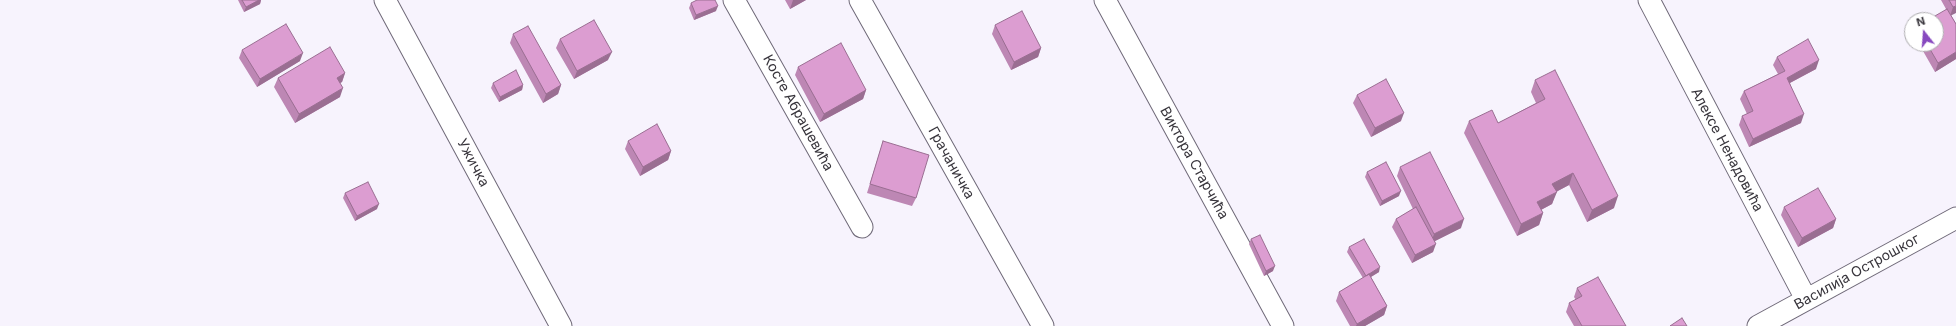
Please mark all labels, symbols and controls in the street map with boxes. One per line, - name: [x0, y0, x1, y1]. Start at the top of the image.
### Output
- north arrow: [1904, 12, 1944, 52]
- text: N: [1915, 14, 1927, 29]
- street label: Косте Абрашевића: [759, 52, 837, 174]
- street label: Алексе Ненадовића: [1687, 85, 1767, 215]
- street label: Виктора Старчића: [1156, 104, 1232, 222]
- street label: Грачаничка: [924, 124, 978, 202]
- street label: Ужичка: [453, 136, 493, 190]
- street label: Василија Острошког: [1791, 231, 1923, 313]

